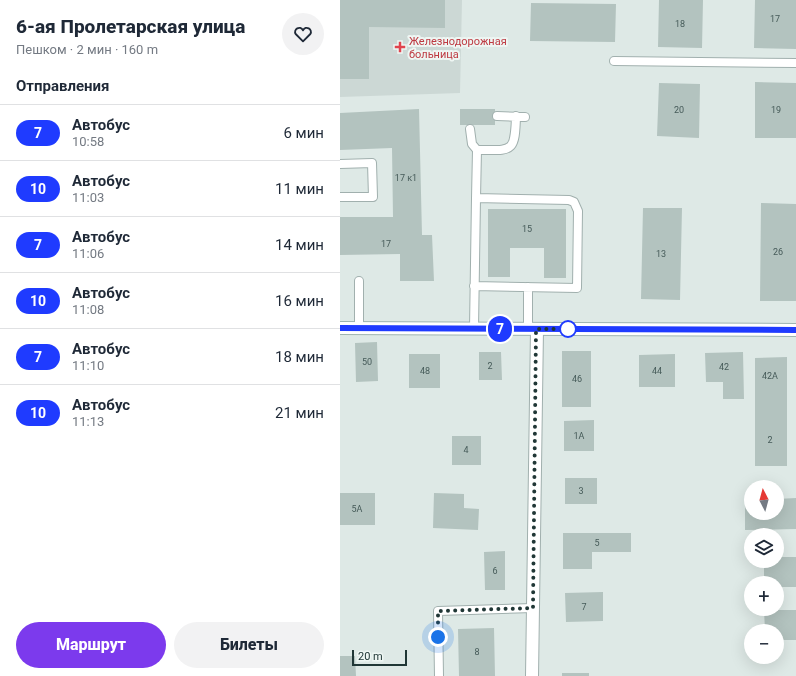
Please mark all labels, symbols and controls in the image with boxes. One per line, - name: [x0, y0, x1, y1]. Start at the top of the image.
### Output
- button: heart: [282, 13, 324, 55]
- house number: 17: [770, 14, 780, 24]
- text: 6-ая Пролетарская улица: [16, 15, 245, 38]
- house number: 18: [675, 19, 685, 29]
- place label: Железнодорожная больница: [409, 35, 507, 61]
- marker: Железнодорожная больница: [394, 41, 406, 53]
- text: Пешком · 2 мин · 160 m: [16, 42, 158, 57]
- text: Отправления: [16, 77, 109, 95]
- house number: 20: [674, 105, 684, 115]
- house number: 19: [771, 105, 781, 115]
- text: Автобус: [72, 116, 130, 134]
- text: 6 мин: [283, 124, 324, 142]
- text: 7: [34, 125, 42, 141]
- text: 10:58: [72, 134, 104, 149]
- text: Автобус: [72, 172, 130, 190]
- house number: 17 к1: [395, 173, 417, 183]
- text: 11 мин: [275, 180, 324, 198]
- text: 10: [30, 181, 46, 197]
- text: 11:03: [72, 190, 104, 205]
- house number: 15: [522, 224, 532, 234]
- text: Автобус: [72, 228, 130, 246]
- text: 14 мин: [275, 236, 324, 254]
- text: 7: [34, 237, 42, 253]
- house number: 17: [381, 239, 391, 249]
- text: 11:06: [72, 246, 104, 261]
- house number: 26: [773, 247, 783, 257]
- house number: 13: [656, 249, 666, 259]
- text: Автобус: [72, 284, 130, 302]
- text: 16 мин: [275, 292, 324, 310]
- text: 10: [30, 293, 46, 309]
- text: 11:08: [72, 302, 104, 317]
- line badge: 7: [487, 316, 513, 342]
- unlabelled marker: [559, 320, 577, 338]
- text: 7: [496, 321, 504, 337]
- text: Автобус: [72, 340, 130, 358]
- text: 18 мин: [275, 348, 324, 366]
- text: 7: [34, 349, 42, 365]
- house number: 50: [362, 357, 372, 367]
- text: 11:10: [72, 358, 104, 373]
- house number: 2: [487, 361, 493, 371]
- house number: 42: [719, 362, 729, 372]
- house number: 48: [420, 366, 430, 376]
- house number: 44: [652, 366, 662, 376]
- house number: 42А: [762, 371, 778, 381]
- house number: 46: [572, 374, 582, 384]
- text: Автобус: [72, 396, 130, 414]
- text: 21 мин: [275, 404, 324, 422]
- text: 10: [30, 405, 46, 421]
- text: 11:13: [72, 414, 104, 429]
- house number: 1А: [574, 431, 585, 441]
- house number: 2: [767, 435, 773, 445]
- house number: 4: [463, 445, 469, 455]
- north arrow: [744, 480, 784, 520]
- map controls: [744, 480, 784, 664]
- house number: 3: [578, 486, 584, 496]
- house number: 5А: [352, 504, 363, 514]
- button: layers: [744, 528, 784, 568]
- house number: 5: [594, 538, 600, 548]
- house number: 6: [492, 566, 498, 576]
- button: +: [744, 576, 784, 616]
- house number: 7: [581, 602, 587, 612]
- button: Маршрут: [16, 622, 166, 668]
- button: Билеты: [174, 622, 324, 668]
- button: −: [744, 624, 784, 664]
- your location: [428, 627, 448, 647]
- house number: 8: [474, 647, 480, 657]
- scale bar: [352, 648, 407, 667]
- text: 20 m: [358, 650, 383, 663]

